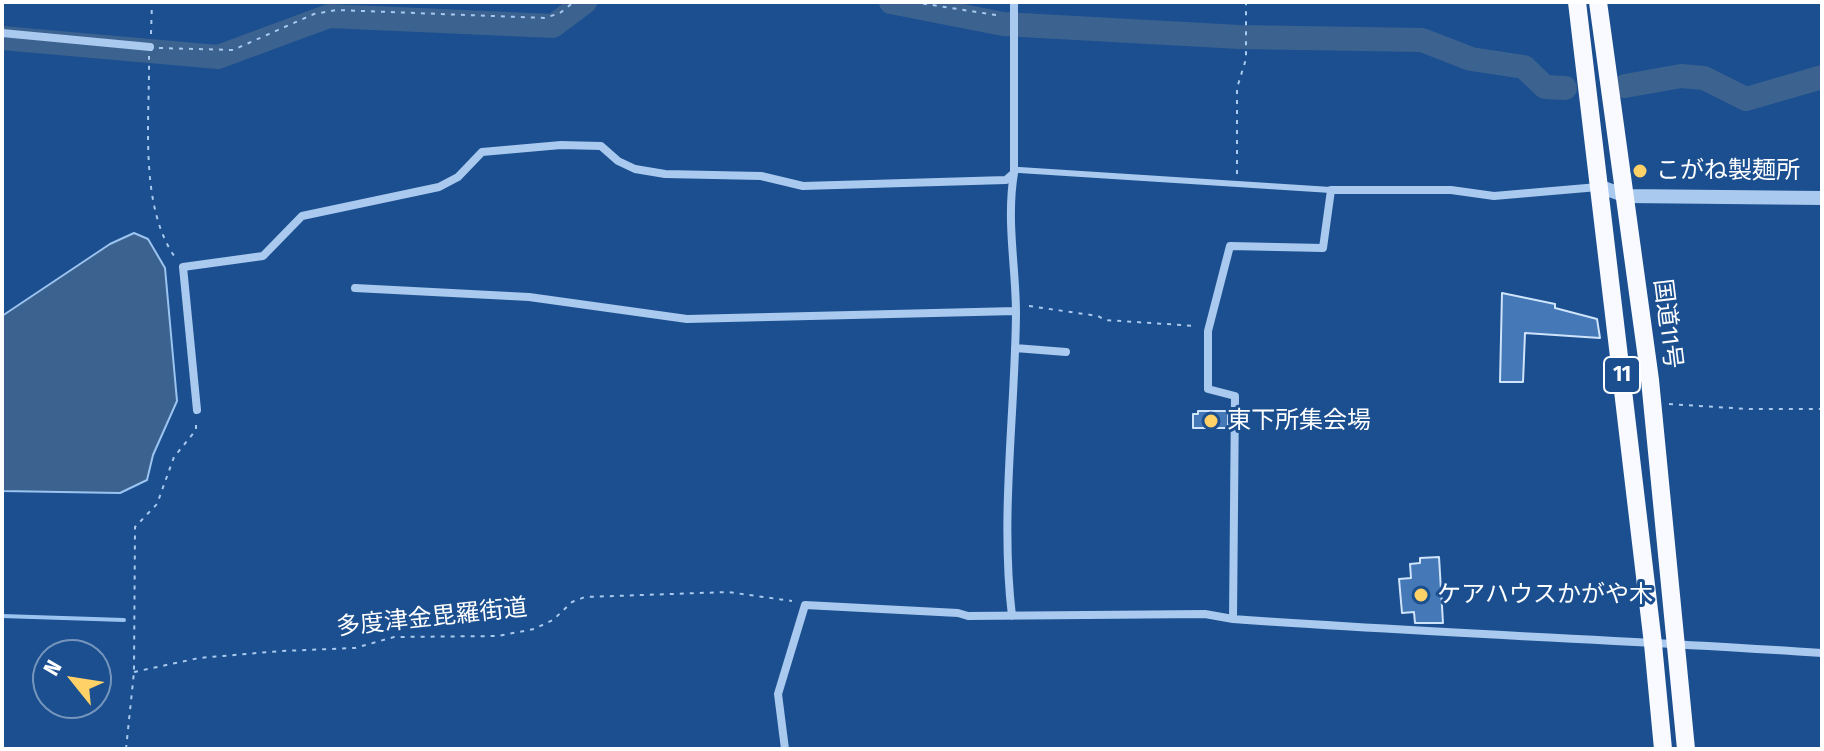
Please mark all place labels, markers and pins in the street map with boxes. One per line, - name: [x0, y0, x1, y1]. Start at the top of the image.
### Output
- place label: こがね製麺所: [1656, 157, 1800, 185]
- marker: こがね製麺所: [1631, 162, 1649, 180]
- place label: 東下所集会場: [1227, 407, 1371, 435]
- marker: 東下所集会場: [1202, 412, 1220, 430]
- place label: ケアハウスかがや木: [1437, 581, 1653, 609]
- marker: ケアハウスかがや木: [1412, 586, 1430, 604]

